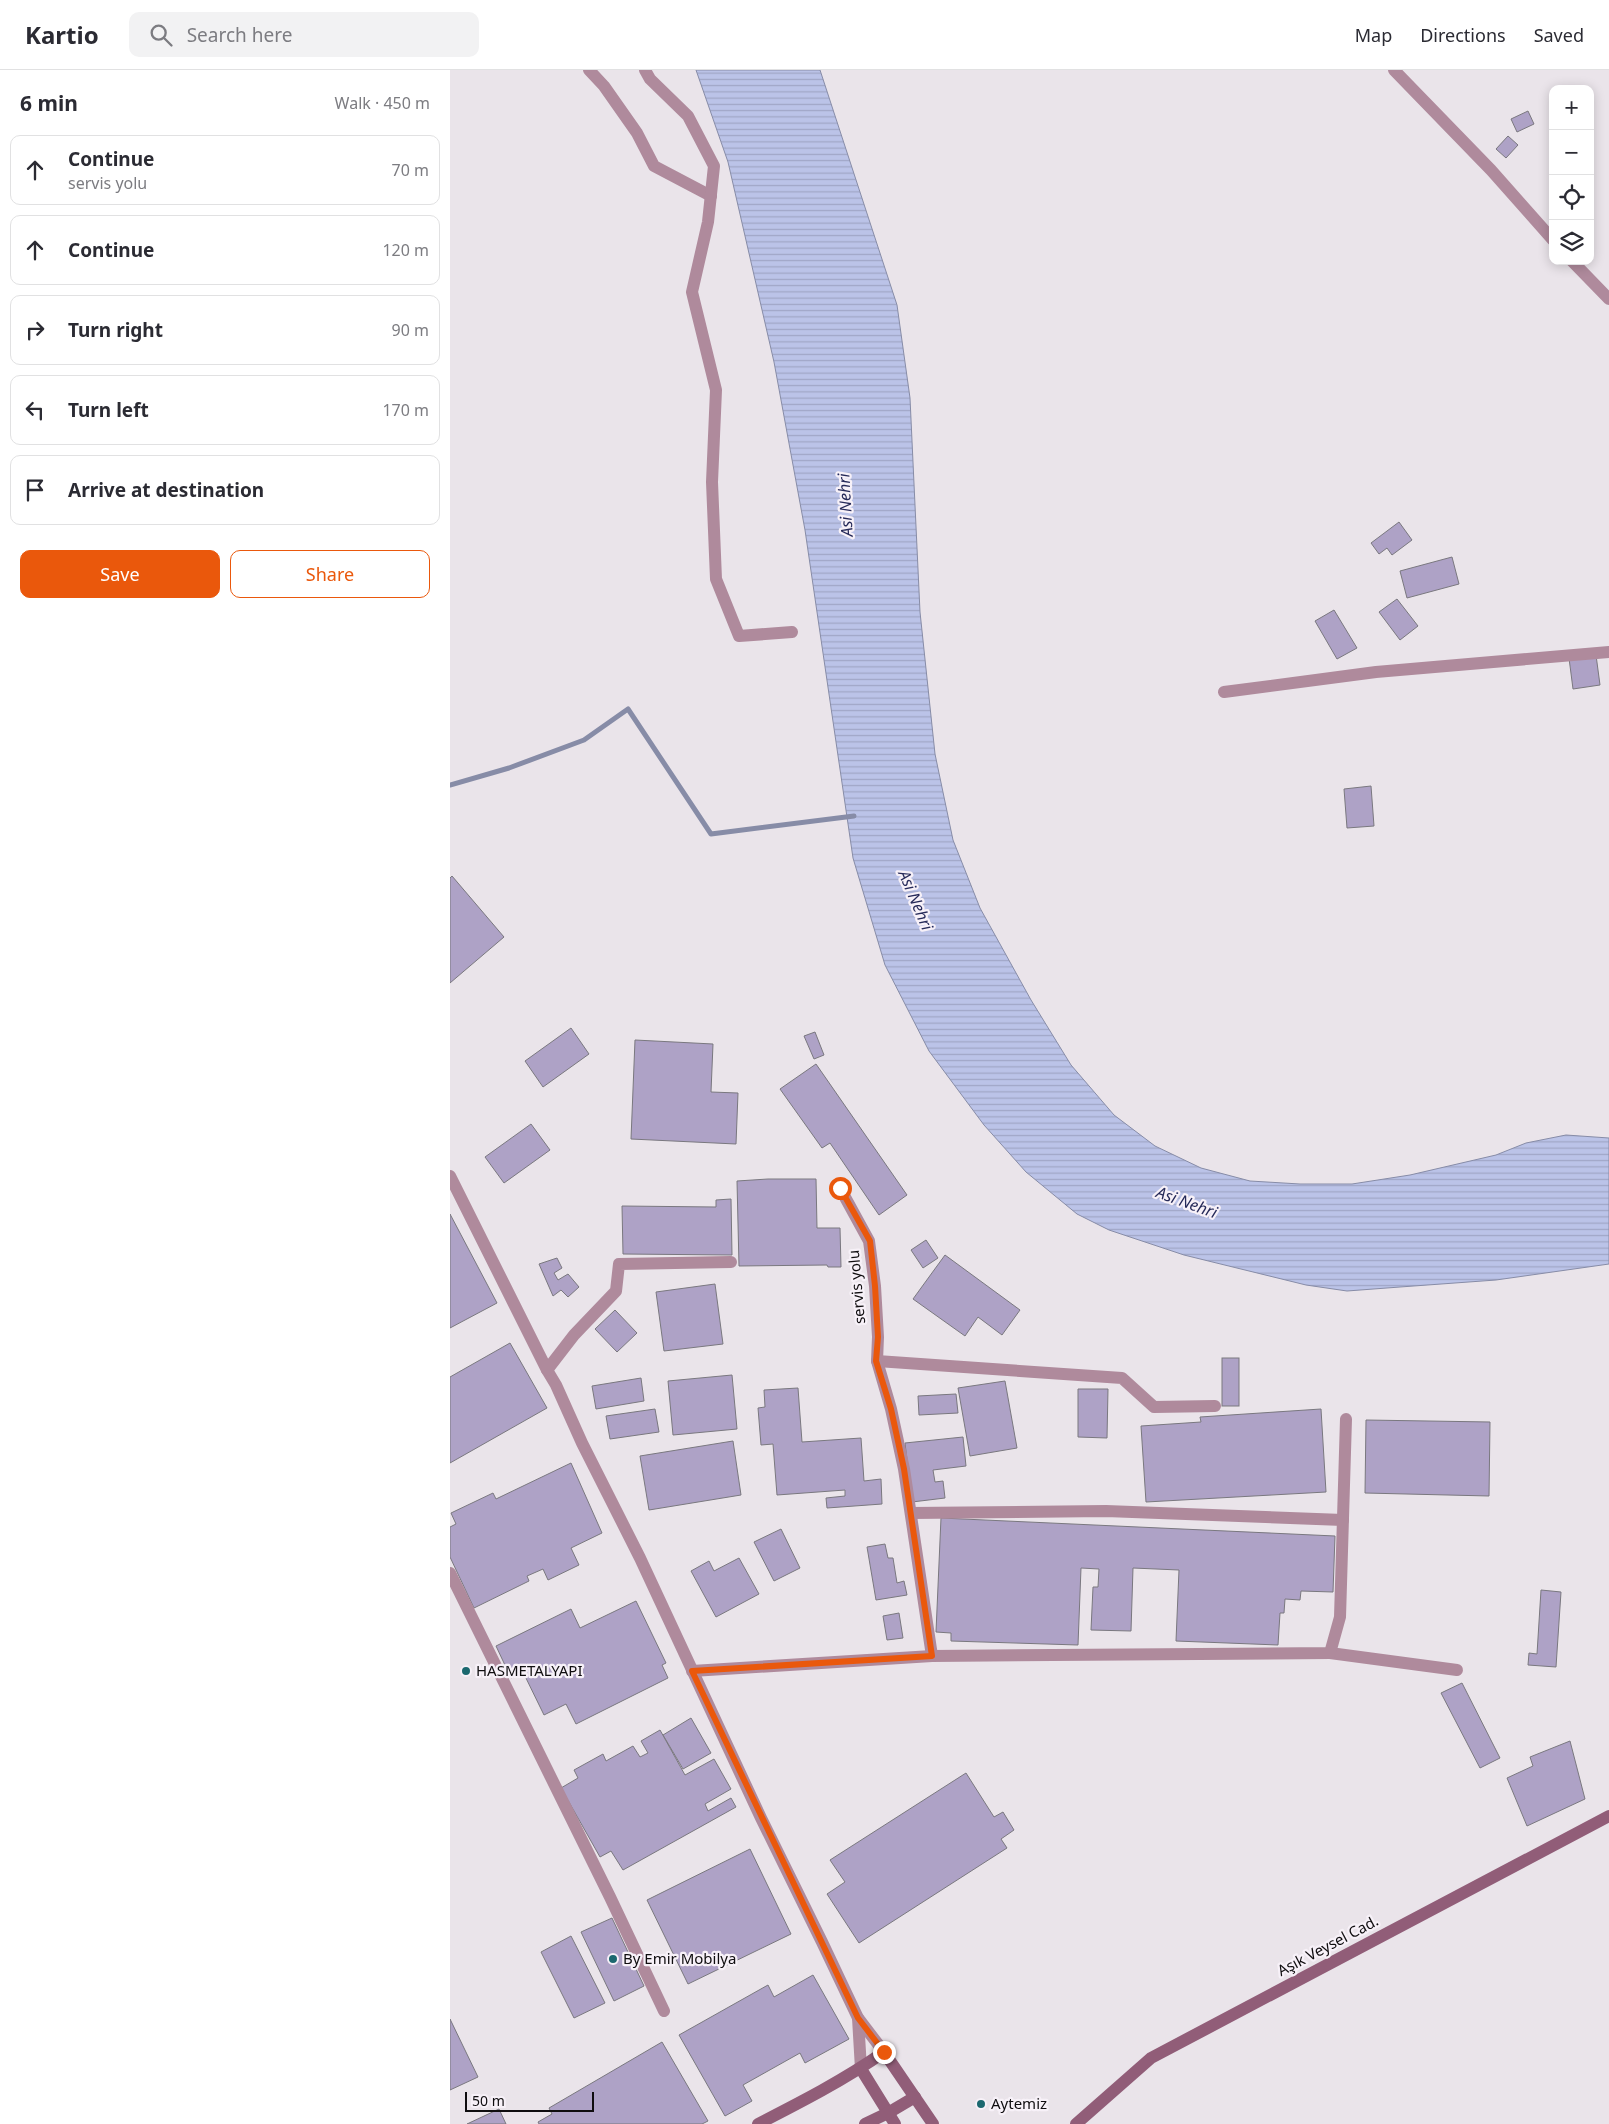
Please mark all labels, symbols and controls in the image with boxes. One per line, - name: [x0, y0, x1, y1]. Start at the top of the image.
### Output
- search box: [129, 12, 479, 57]
- text: Kartio: [25, 18, 99, 51]
- icon: search: [147, 21, 175, 49]
- text: Search here: [187, 22, 292, 48]
- text: Map: [1355, 23, 1392, 47]
- text: Directions: [1420, 23, 1506, 47]
- text: Saved: [1534, 23, 1584, 47]
- map controls: [1549, 85, 1594, 265]
- button: +: [1549, 85, 1594, 130]
- text: 6 min: [20, 89, 78, 117]
- text: Walk · 450 m: [335, 92, 430, 114]
- button: −: [1549, 130, 1594, 175]
- text: Continue: [68, 146, 154, 172]
- icon: ahead: [21, 156, 49, 184]
- text: 70 m: [392, 159, 429, 181]
- text: servis yolu: [68, 172, 147, 194]
- button: locate: [1549, 175, 1594, 220]
- button: layers: [1549, 220, 1594, 265]
- icon: ahead: [21, 236, 49, 264]
- text: Continue: [68, 237, 154, 263]
- text: 120 m: [382, 239, 429, 261]
- icon: right: [21, 316, 49, 344]
- text: Turn right: [68, 317, 163, 343]
- text: 90 m: [392, 319, 429, 341]
- icon: left: [21, 396, 49, 424]
- text: Turn left: [68, 397, 149, 423]
- text: 170 m: [382, 399, 429, 421]
- water label: Asi Nehri: [832, 472, 858, 538]
- icon: arrive: [21, 476, 49, 504]
- text: Arrive at destination: [68, 477, 264, 503]
- button: Save: [20, 550, 220, 598]
- button: Share: [230, 550, 430, 598]
- water label: Asi Nehri: [893, 866, 939, 934]
- route start: [829, 1177, 852, 1200]
- water label: Asi Nehri: [1153, 1181, 1221, 1223]
- street label: servis yolu: [843, 1249, 869, 1325]
- place label: HASMETALYAPI: [476, 1660, 583, 1680]
- marker: HASMETALYAPI: [460, 1665, 472, 1677]
- street label: Aşık Veysel Cad.: [1274, 1910, 1382, 1980]
- place label: By Emir Mobilya: [623, 1948, 736, 1968]
- marker: By Emir Mobilya: [607, 1953, 619, 1965]
- route end: [873, 2041, 896, 2064]
- scale bar: [465, 2089, 594, 2112]
- text: 50 m: [472, 2091, 505, 2110]
- place label: Aytemiz: [991, 2093, 1047, 2113]
- marker: Aytemiz: [975, 2098, 987, 2110]

